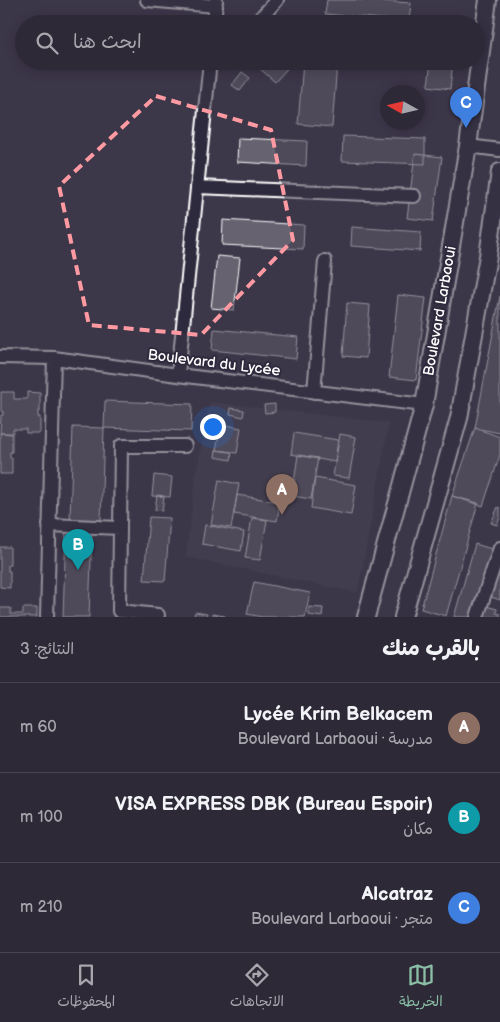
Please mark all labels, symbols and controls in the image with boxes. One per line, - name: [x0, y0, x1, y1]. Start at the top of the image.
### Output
- search box: [15, 15, 485, 70]
- icon: search: [33, 29, 61, 57]
- text: ابحث هنا: [73, 31, 142, 54]
- north arrow: [380, 85, 425, 130]
- pin: C: [450, 87, 482, 128]
- street label: Boulevard Larbaoui: [419, 245, 461, 377]
- street label: Boulevard du Lycée: [147, 345, 282, 381]
- your location: [200, 414, 226, 440]
- pin: A: [266, 474, 298, 515]
- pin: B: [62, 529, 94, 570]
- text: بالقرب منك: [382, 636, 480, 661]
- text: النتائج: 3: [20, 640, 74, 659]
- text: Lycée Krim Belkacem: [243, 703, 433, 726]
- text: 60 m: [20, 718, 57, 737]
- text: A: [459, 718, 469, 737]
- text: مدرسة · Boulevard Larbaoui: [238, 730, 433, 749]
- text: VISA EXPRESS DBK (Bureau Espoir): [115, 793, 433, 816]
- text: 100 m: [20, 808, 63, 827]
- text: B: [458, 808, 470, 827]
- text: مكان: [403, 820, 433, 839]
- text: Alcatraz: [362, 883, 433, 906]
- text: 210 m: [20, 898, 62, 917]
- text: C: [458, 898, 470, 917]
- text: متجر · Boulevard Larbaoui: [251, 910, 433, 929]
- tab: المحفوظات: [57, 961, 115, 1014]
- tab: الاتجاهات: [230, 961, 284, 1014]
- tab: الخريطة: [399, 961, 443, 1014]

